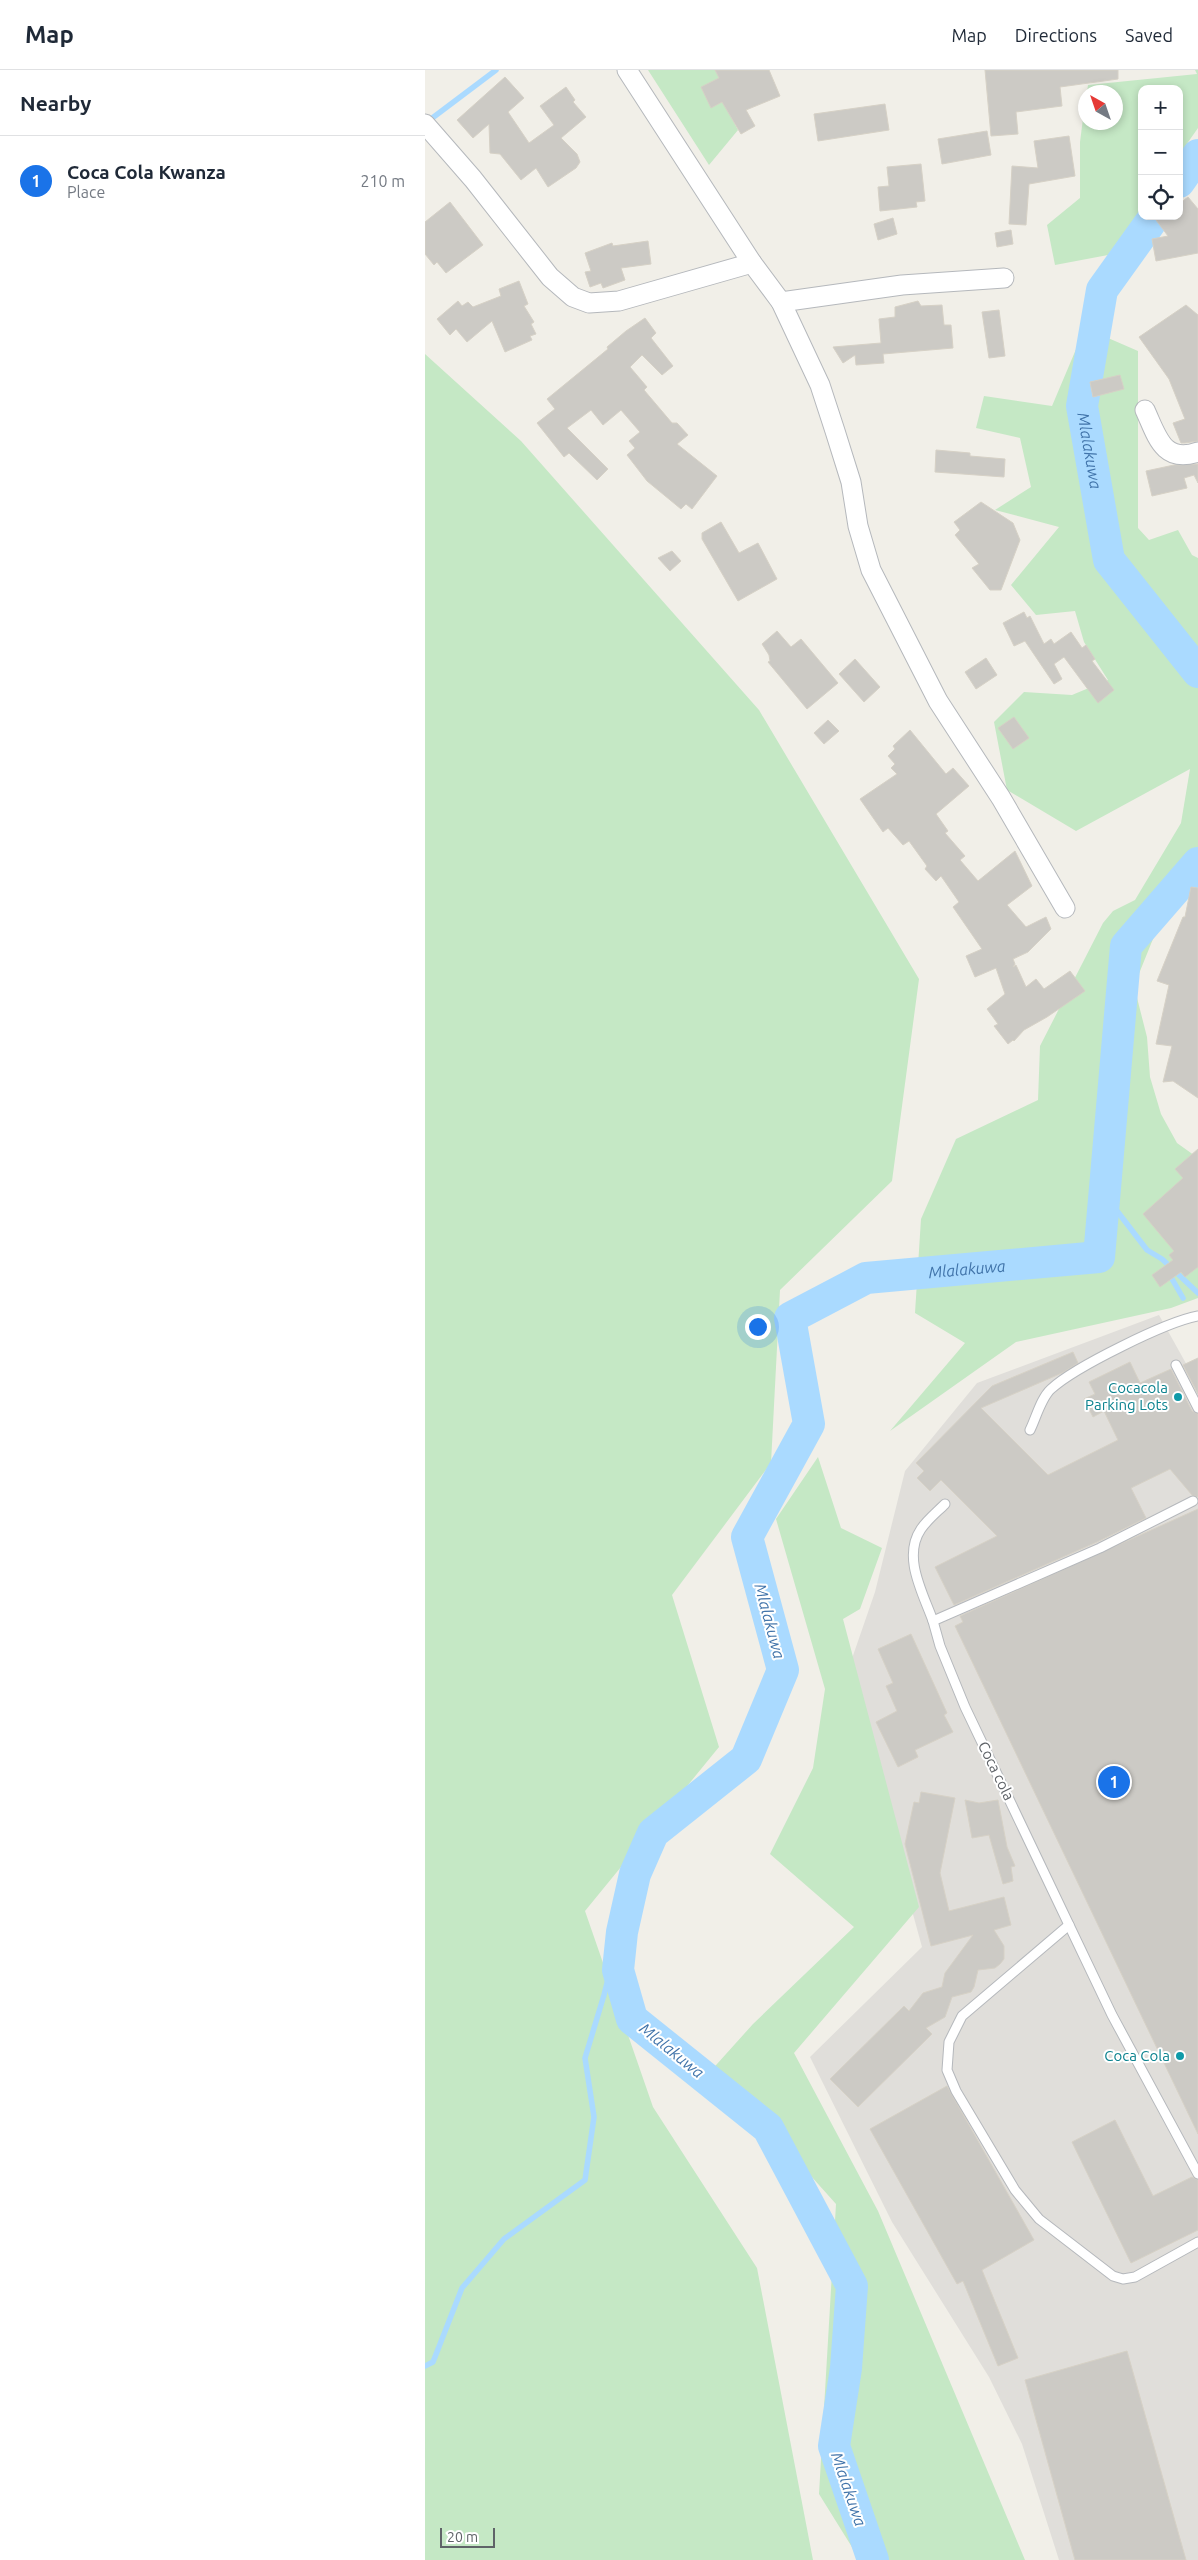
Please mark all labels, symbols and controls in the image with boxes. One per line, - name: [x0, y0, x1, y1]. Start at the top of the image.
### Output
- text: Map: [25, 21, 74, 48]
- text: Map: [951, 25, 987, 45]
- text: Directions: [1015, 25, 1097, 45]
- text: Saved: [1125, 25, 1173, 45]
- north arrow: [1078, 85, 1123, 130]
- map controls: [1138, 85, 1183, 220]
- button: +: [1138, 85, 1183, 130]
- text: Nearby: [20, 91, 91, 115]
- button: −: [1138, 130, 1183, 175]
- text: Coca Cola Kwanza: [67, 161, 226, 183]
- text: 1: [31, 172, 41, 190]
- text: 210 m: [360, 172, 405, 190]
- button: locate: [1138, 175, 1183, 220]
- text: Place: [67, 183, 105, 201]
- water label: Mlalakuwa: [1074, 411, 1105, 491]
- water label: Mlalakuwa: [928, 1256, 1006, 1281]
- your location: [745, 1314, 771, 1340]
- place label: Cocacola Parking Lots: [1085, 1379, 1168, 1413]
- marker: Cocacola Parking Lots: [1172, 1391, 1184, 1403]
- water label: Mlalakuwa: [751, 1581, 789, 1661]
- street label: Coca cola: [975, 1739, 1018, 1803]
- pin: 1: [1098, 1763, 1130, 1801]
- water label: Mlalakuwa: [636, 2019, 708, 2082]
- place label: Coca Cola: [1104, 2047, 1170, 2064]
- marker: Coca Cola: [1174, 2050, 1186, 2062]
- water label: Mlalakuwa: [828, 2450, 870, 2529]
- scale bar: [440, 2525, 495, 2548]
- text: 20 m: [447, 2529, 478, 2545]

